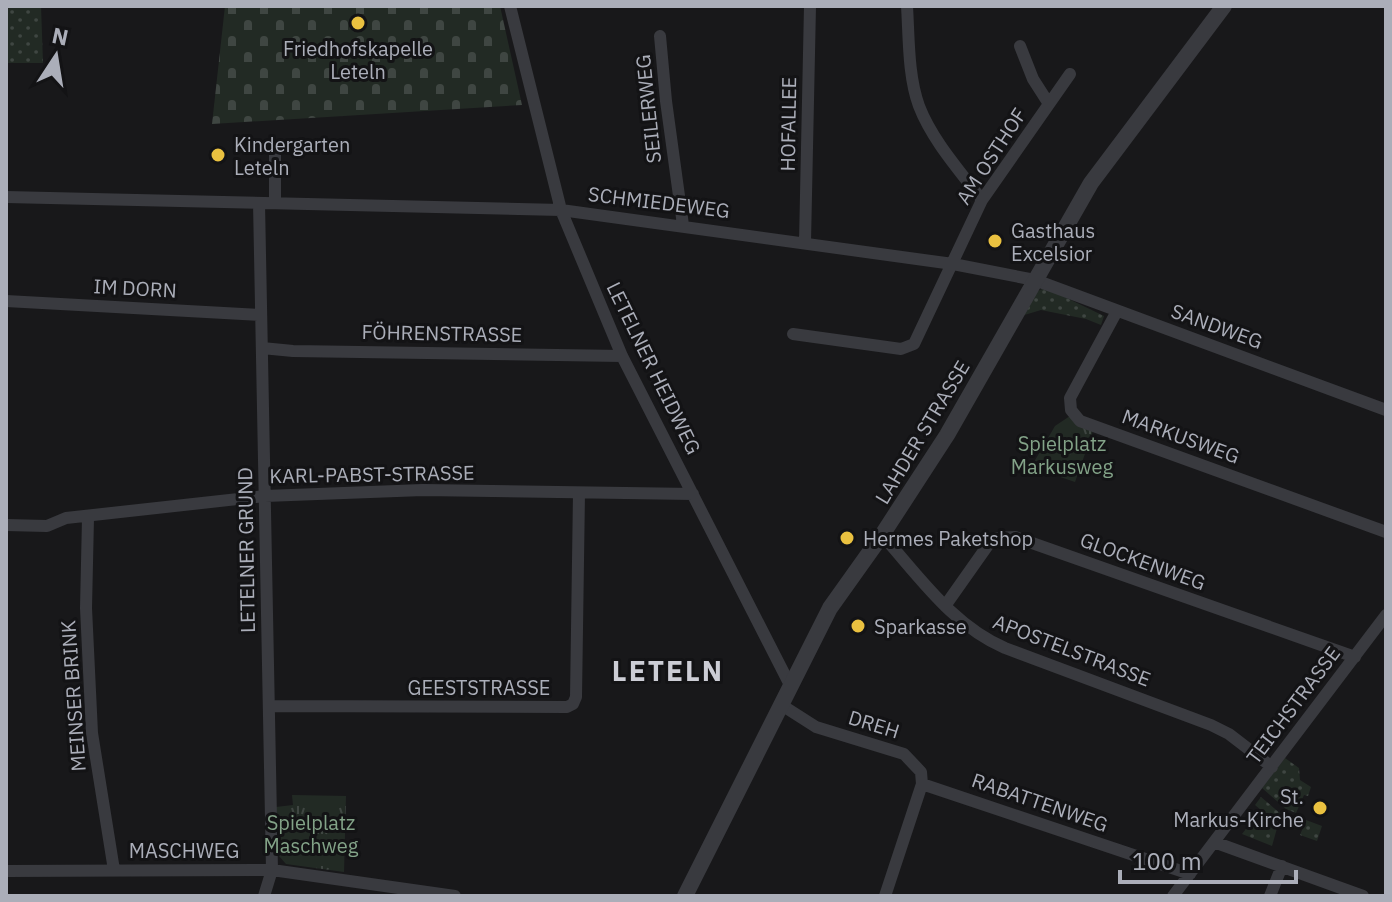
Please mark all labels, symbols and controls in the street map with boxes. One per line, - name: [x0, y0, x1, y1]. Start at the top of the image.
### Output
- marker: Friedhofskapelle Leteln: [349, 14, 367, 32]
- north arrow: [16, 16, 96, 96]
- text: N: [49, 20, 71, 52]
- place label: Friedhofskapelle Leteln: [283, 35, 433, 85]
- street label: SEILERWEG: [629, 53, 667, 165]
- street label: HOFALLEE: [774, 76, 802, 172]
- street label: AM OSTHOF: [950, 102, 1032, 210]
- place label: Kindergarten Leteln: [234, 131, 350, 181]
- marker: Kindergarten Leteln: [209, 146, 227, 164]
- street label: SCHMIEDEWEG: [587, 180, 731, 224]
- place label: Gasthaus Excelsior: [1011, 217, 1095, 267]
- marker: Gasthaus Excelsior: [986, 232, 1004, 250]
- street label: IM DORN: [93, 272, 177, 304]
- street label: LETELNER HEIDWEG: [600, 277, 708, 459]
- street label: SANDWEG: [1168, 297, 1266, 355]
- street label: FÖHRENSTRASSE: [361, 318, 523, 348]
- street label: LAHDER STRASSE: [868, 355, 976, 509]
- street label: MARKUSWEG: [1119, 402, 1243, 470]
- park label: Spielplatz Markusweg: [1011, 430, 1114, 480]
- street label: KARL-PABST-STRASSE: [269, 459, 475, 489]
- street label: LETELNER GRUND: [231, 467, 261, 633]
- place label: Hermes Paketshop: [863, 525, 1033, 552]
- street label: GLOCKENWEG: [1076, 526, 1210, 596]
- marker: Hermes Paketshop: [838, 529, 856, 547]
- street label: APOSTELSTRASSE: [989, 608, 1155, 692]
- place label: Sparkasse: [874, 613, 967, 640]
- marker: Sparkasse: [849, 617, 867, 635]
- street label: MEINSER BRINK: [54, 619, 92, 773]
- street label: TEICHSTRASSE: [1240, 641, 1346, 769]
- district label: LETELN: [612, 652, 724, 689]
- street label: GEESTSTRASSE: [408, 674, 550, 701]
- street label: DREH: [845, 703, 903, 745]
- street label: RABATTENWEG: [968, 766, 1112, 838]
- place label: St. Markus-Kirche: [1173, 783, 1304, 833]
- marker: St. Markus-Kirche: [1311, 799, 1329, 817]
- park label: Spielplatz Maschweg: [264, 809, 359, 859]
- scale bar: [1120, 834, 1296, 884]
- street label: MASCHWEG: [129, 837, 239, 864]
- text: 100 m: [1132, 845, 1202, 877]

